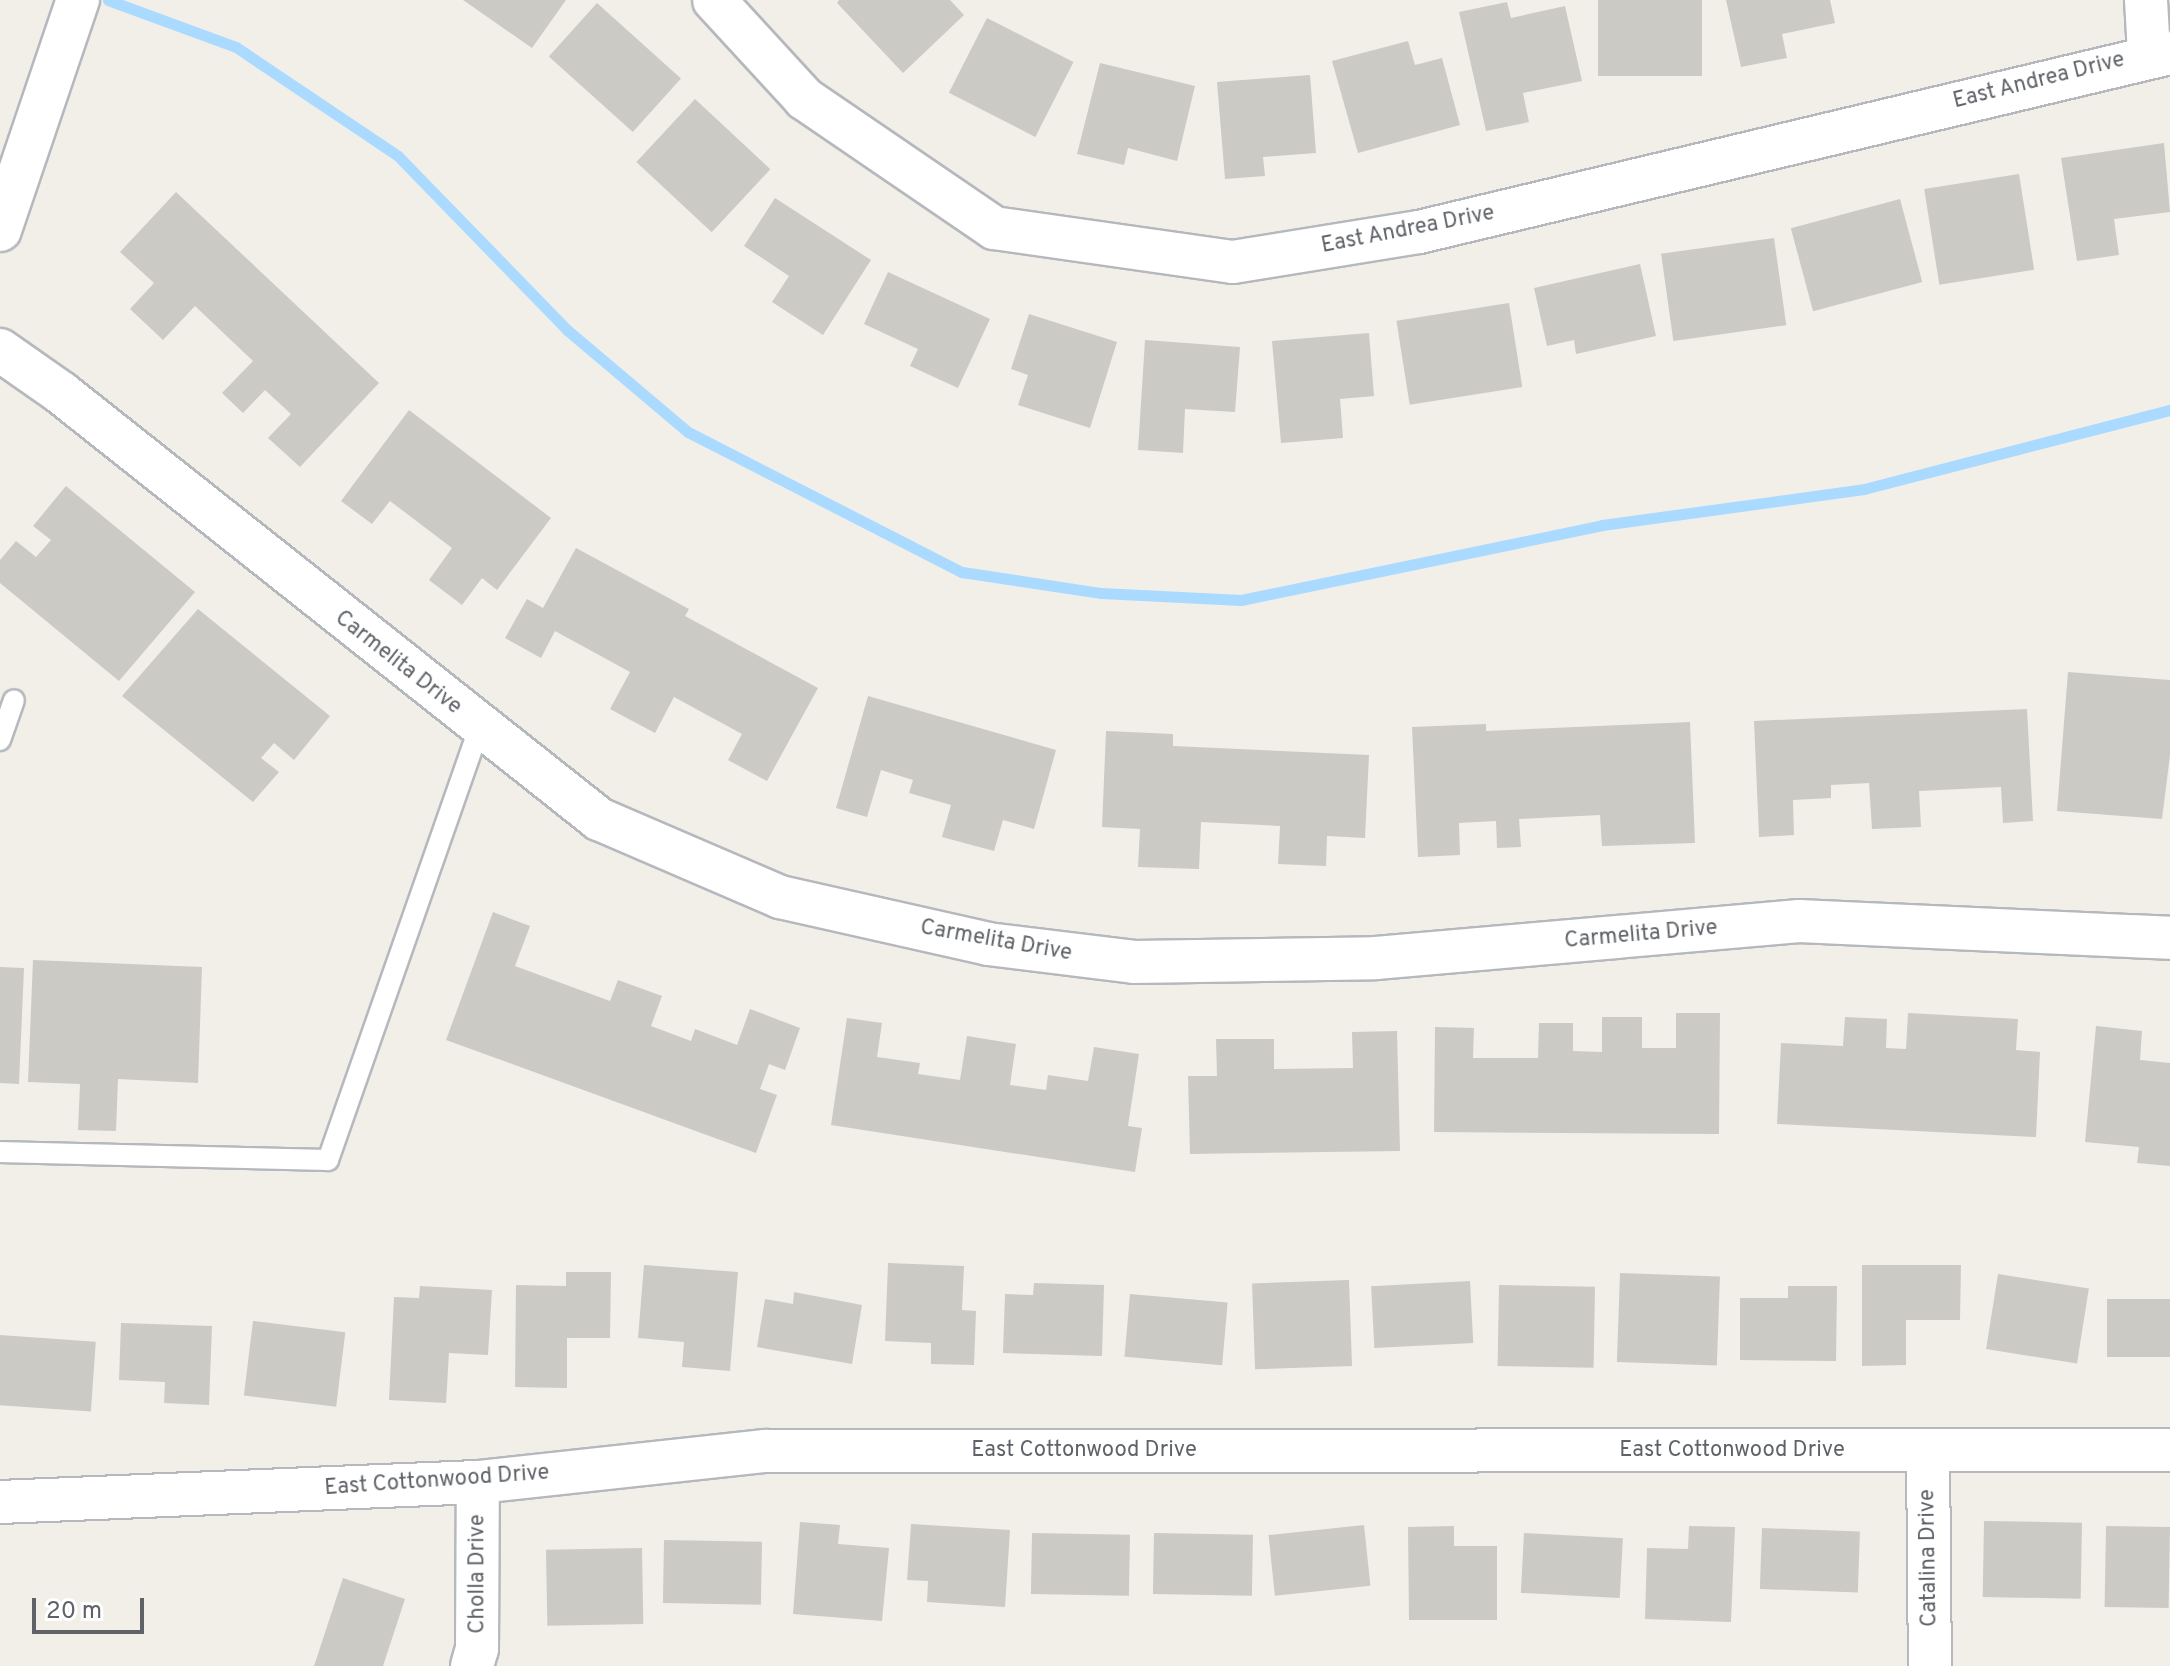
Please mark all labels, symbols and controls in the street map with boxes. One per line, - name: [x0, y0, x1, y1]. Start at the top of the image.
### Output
- street label: East Andrea Drive: [1950, 47, 2128, 115]
- street label: East Andrea Drive: [1319, 200, 1497, 260]
- street label: Carmelita Drive: [329, 605, 467, 721]
- street label: Carmelita Drive: [918, 915, 1074, 967]
- street label: Carmelita Drive: [1563, 915, 1719, 955]
- street label: East Cottonwood Drive: [971, 1438, 1197, 1464]
- street label: East Cottonwood Drive: [1619, 1438, 1845, 1464]
- street label: East Cottonwood Drive: [324, 1460, 550, 1502]
- street label: Catalina Drive: [1915, 1489, 1943, 1627]
- street label: Cholla Drive: [465, 1514, 491, 1634]
- scale bar: [36, 1582, 148, 1632]
- text: 20 m: [46, 1597, 102, 1627]

